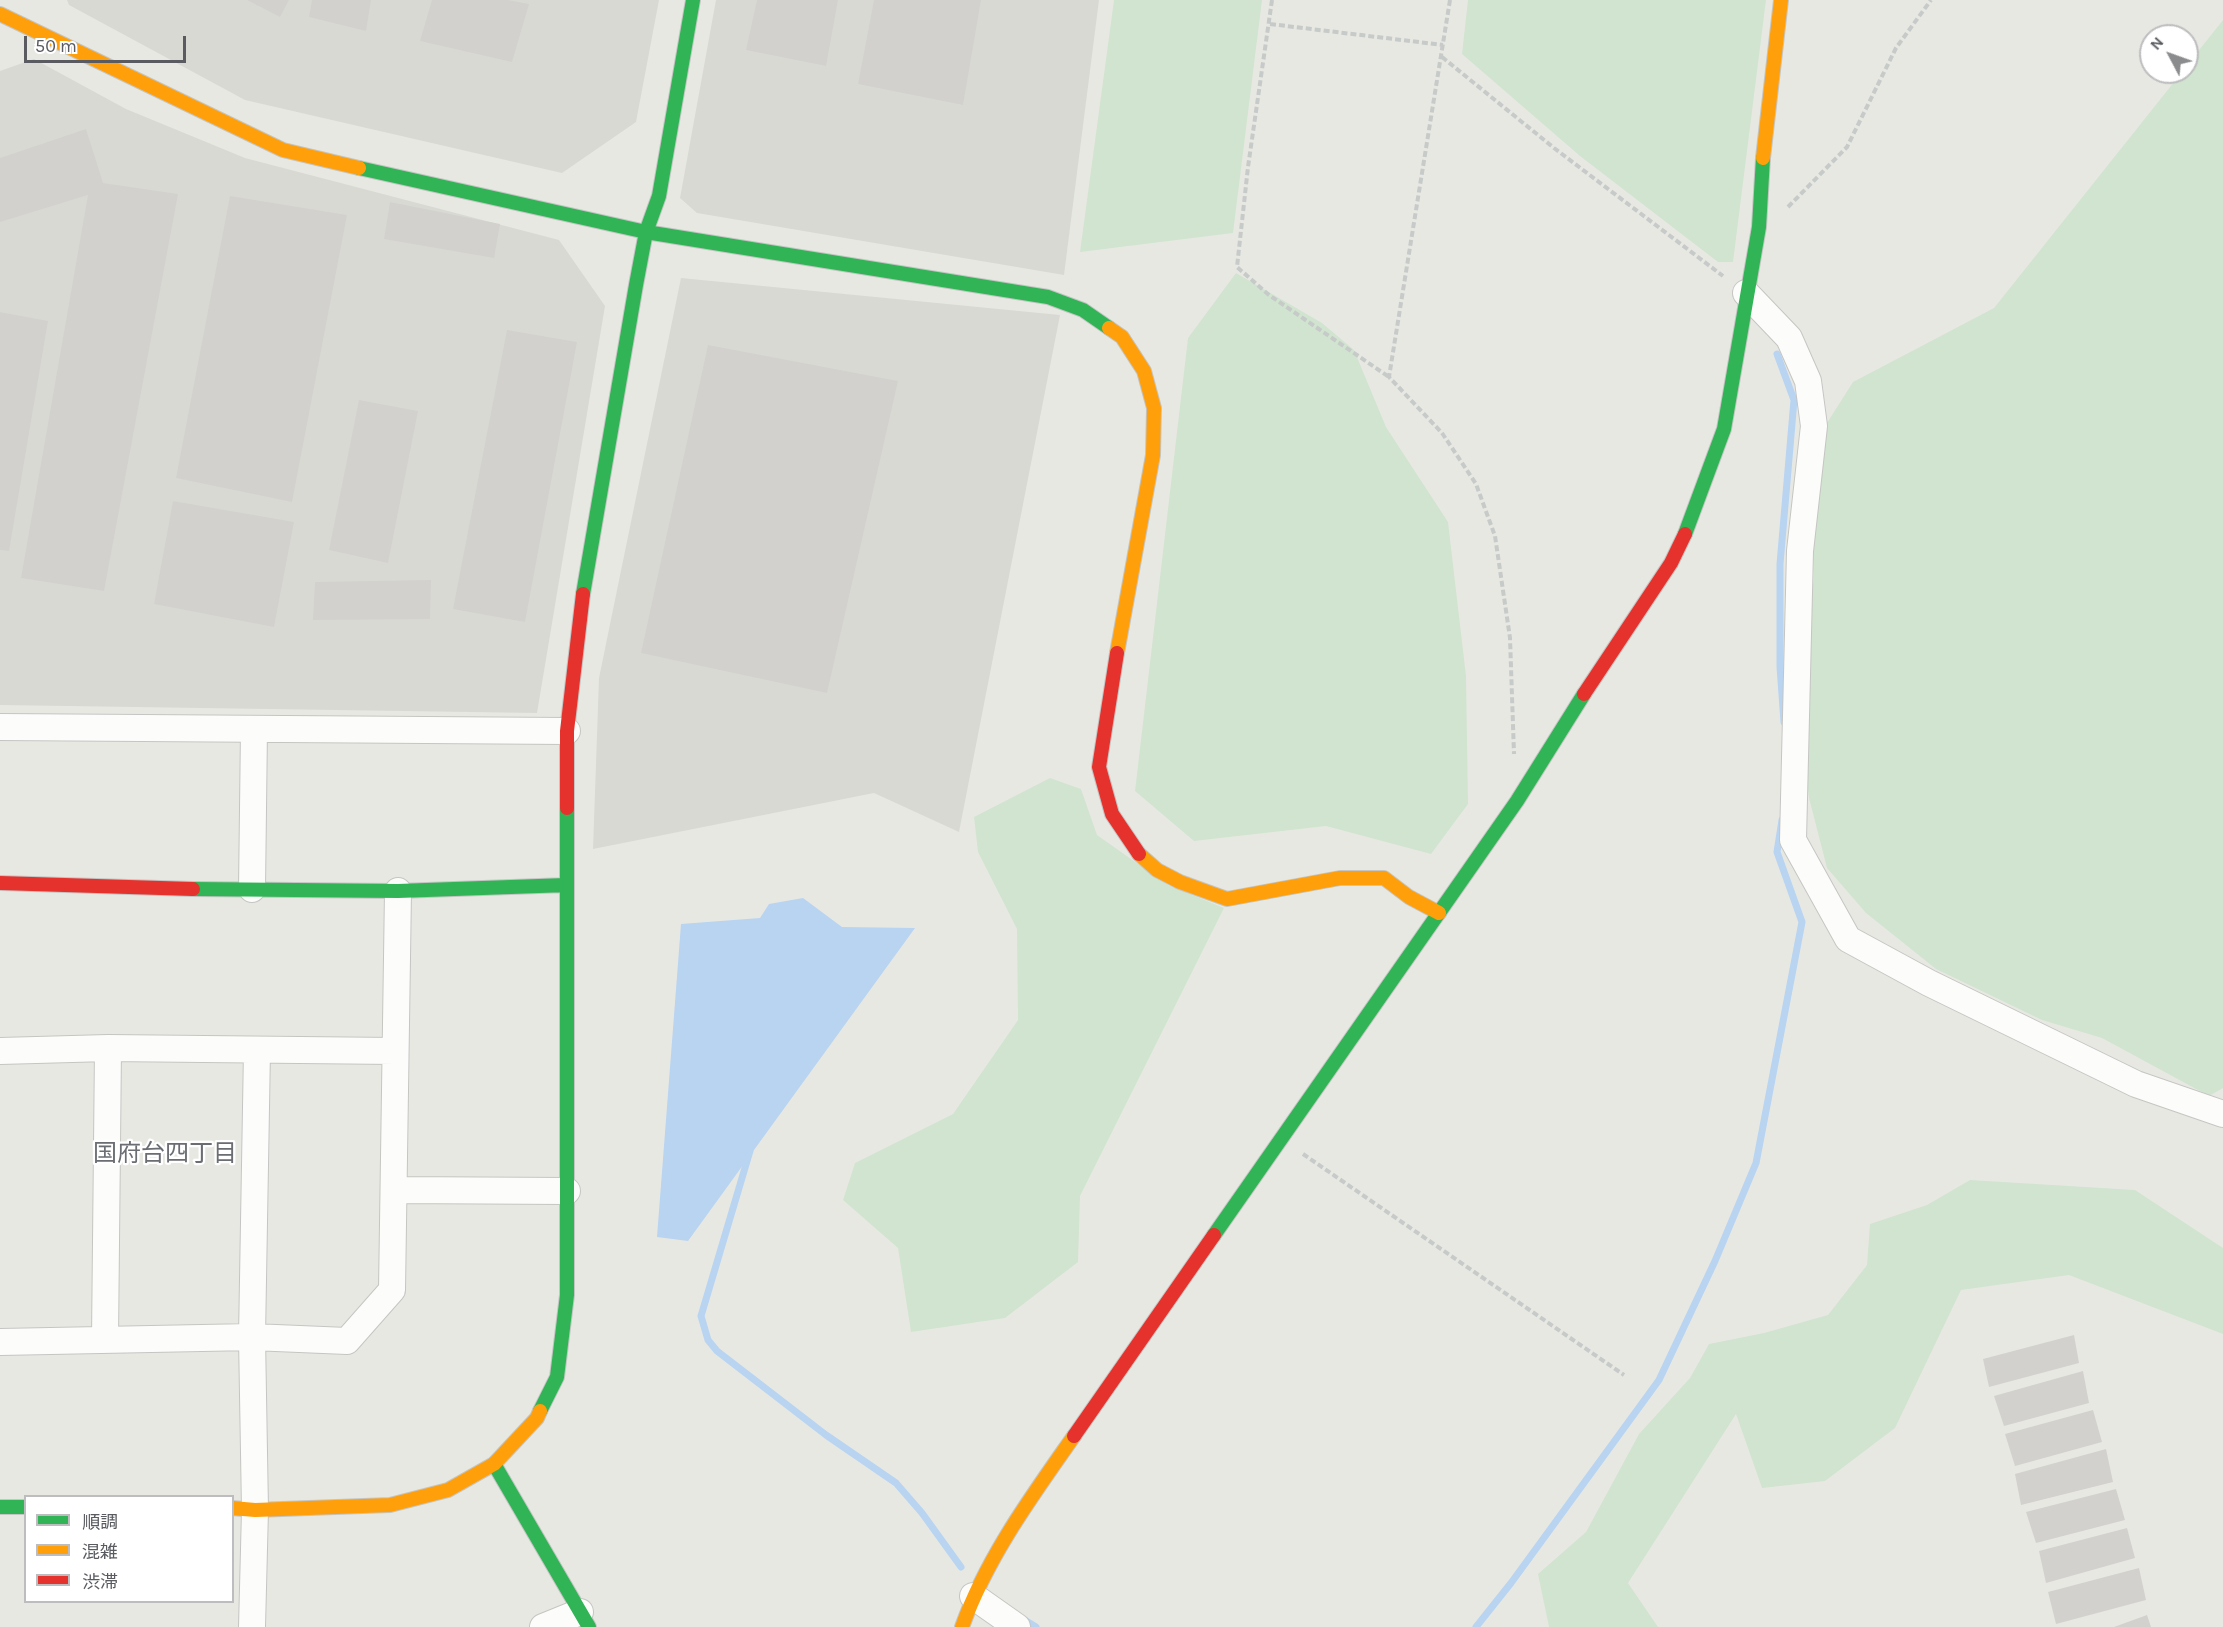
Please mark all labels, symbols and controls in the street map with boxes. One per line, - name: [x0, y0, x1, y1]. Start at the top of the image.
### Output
- scale bar: [27, 24, 189, 62]
- north arrow: [2139, 24, 2199, 84]
- text: N: [2146, 33, 2167, 54]
- text: 50 m: [35, 35, 77, 57]
- district label: 国府台四丁目: [93, 1140, 237, 1168]
- legend: [24, 1495, 234, 1603]
- text: 順調: [82, 1511, 118, 1533]
- text: 混雑: [82, 1541, 118, 1563]
- text: 渋滞: [82, 1571, 118, 1593]

